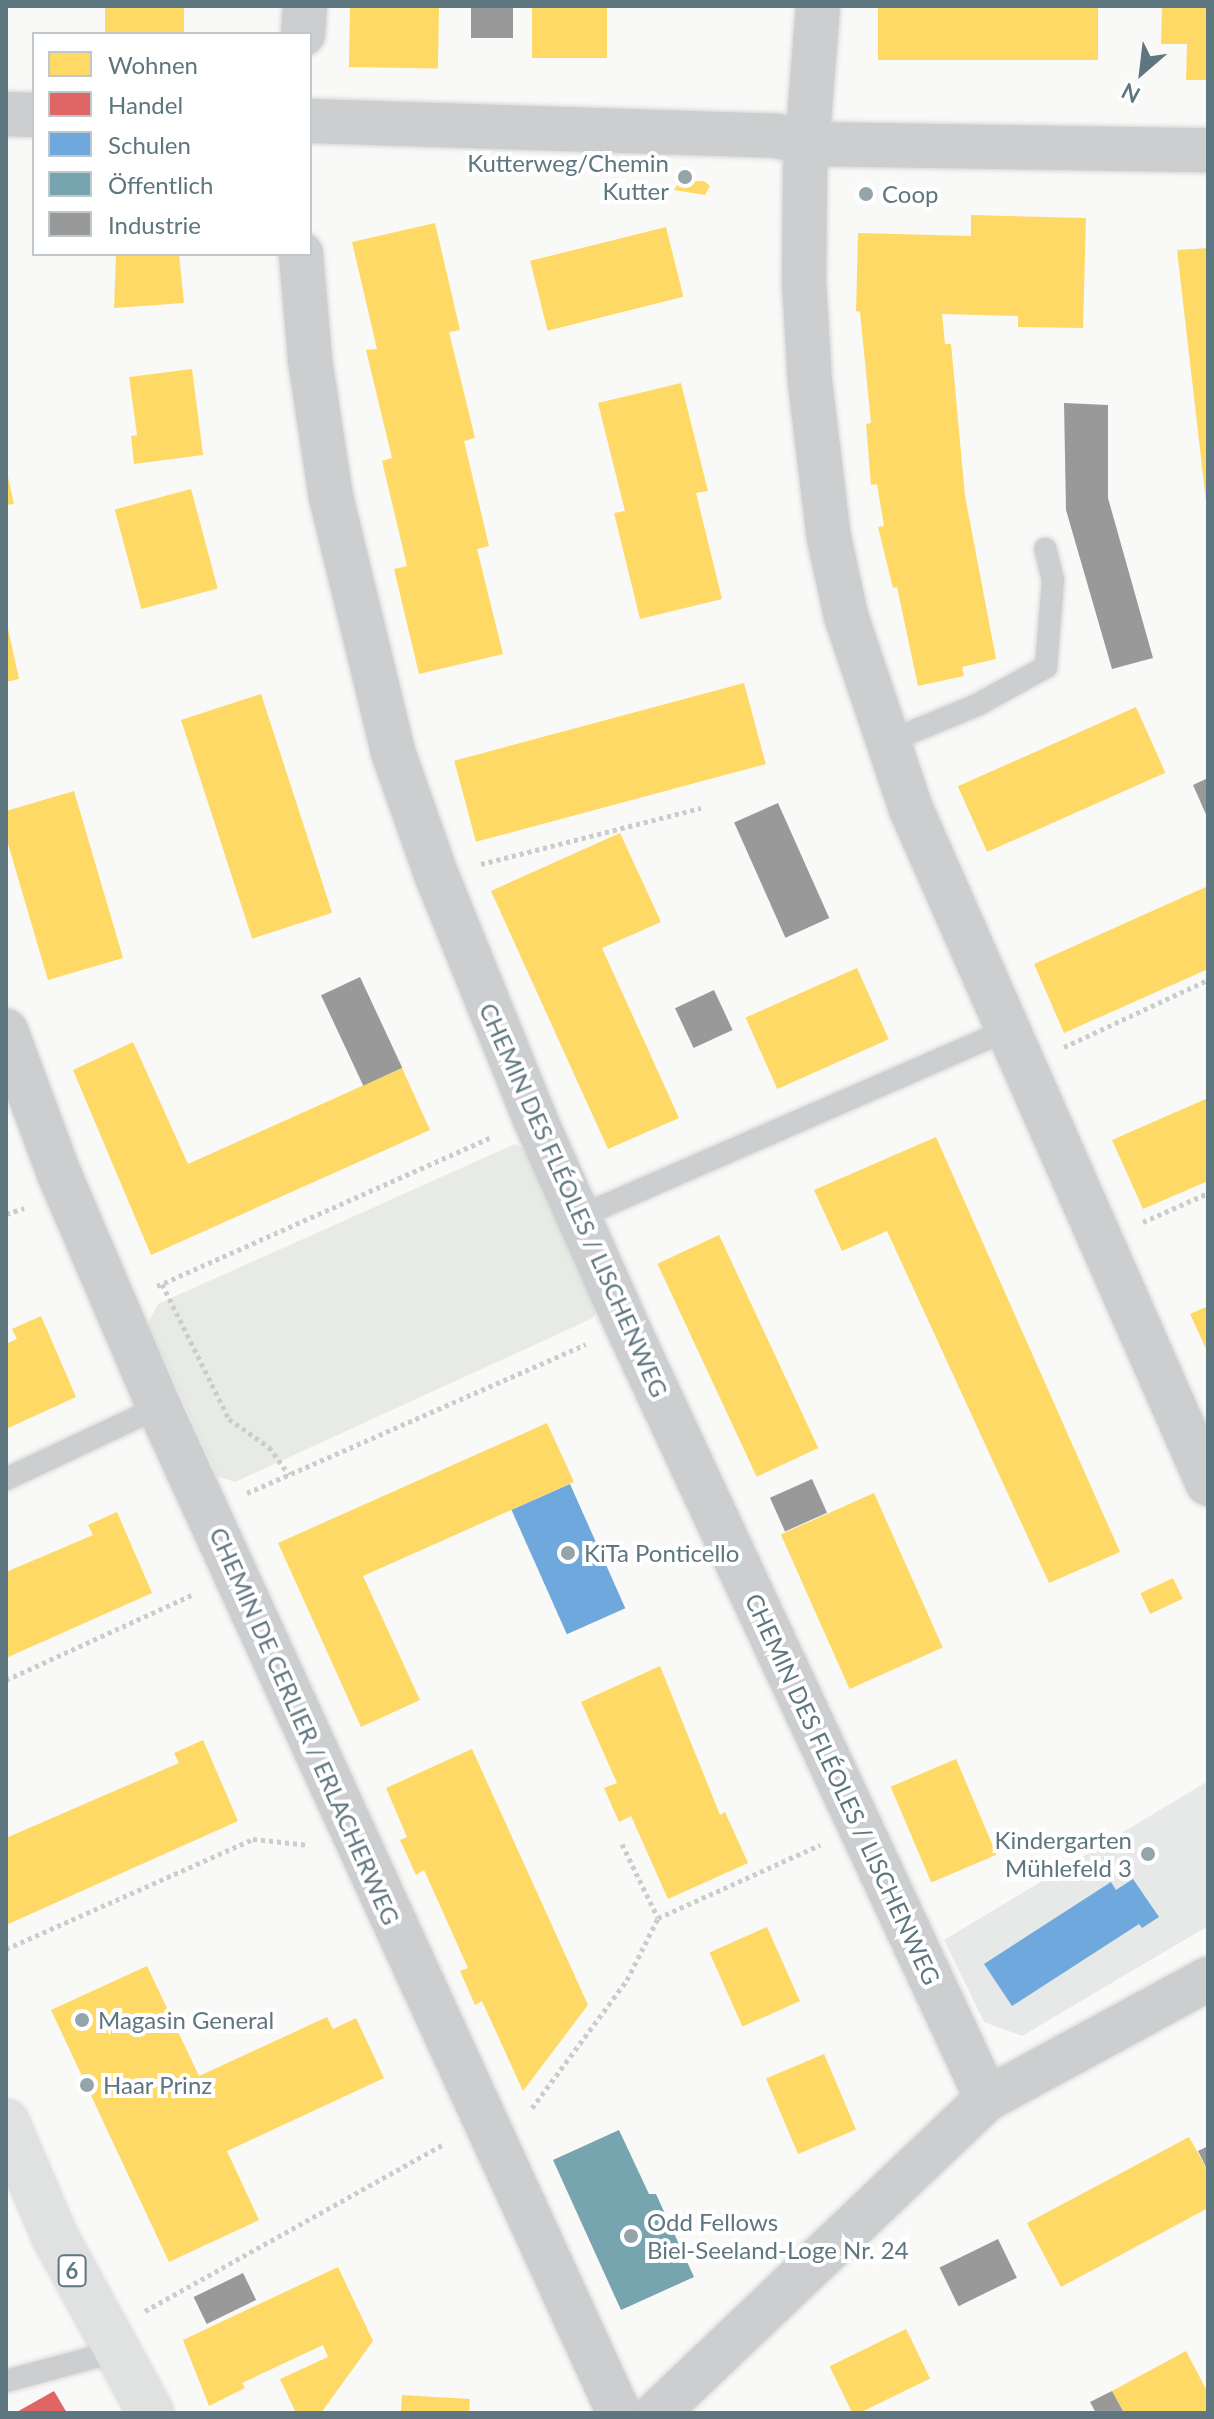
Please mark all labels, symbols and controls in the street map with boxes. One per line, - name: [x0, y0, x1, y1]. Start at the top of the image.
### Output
- legend: [32, 32, 312, 256]
- north arrow: [1102, 32, 1182, 112]
- text: Wohnen: [108, 50, 198, 79]
- text: N: [1117, 78, 1144, 110]
- text: Handel: [108, 90, 183, 119]
- text: Schulen: [108, 130, 191, 159]
- place label: Kutterweg/Chemin Kutter: [467, 149, 669, 205]
- marker: Kutterweg/Chemin Kutter: [676, 168, 694, 186]
- text: Öffentlich: [108, 170, 213, 199]
- place label: Coop: [882, 180, 938, 208]
- marker: Coop: [857, 185, 875, 203]
- text: Industrie: [108, 210, 201, 239]
- street label: CHEMIN DES FLÉOLES / LISCHENWEG: [474, 998, 674, 1402]
- street label: CHEMIN DE CERLIER / ERLACHERWEG: [204, 1523, 406, 1929]
- place label: KiTa Ponticello: [584, 1539, 739, 1567]
- marker: KiTa Ponticello: [559, 1544, 577, 1562]
- street label: CHEMIN DES FLÉOLES / LISCHENWEG: [739, 1589, 947, 1989]
- place label: Kindergarten Mühlefeld 3: [995, 1826, 1132, 1882]
- marker: Kindergarten Mühlefeld 3: [1139, 1845, 1157, 1863]
- place label: Magasin General: [98, 2006, 274, 2034]
- marker: Magasin General: [73, 2011, 91, 2029]
- place label: Haar Prinz: [103, 2071, 213, 2099]
- marker: Haar Prinz: [78, 2076, 96, 2094]
- place label: Odd Fellows Biel-Seeland-Loge Nr. 24: [647, 2208, 909, 2264]
- marker: Odd Fellows Biel-Seeland-Loge Nr. 24: [622, 2227, 640, 2245]
- road number: 6: [56, 2253, 88, 2289]

